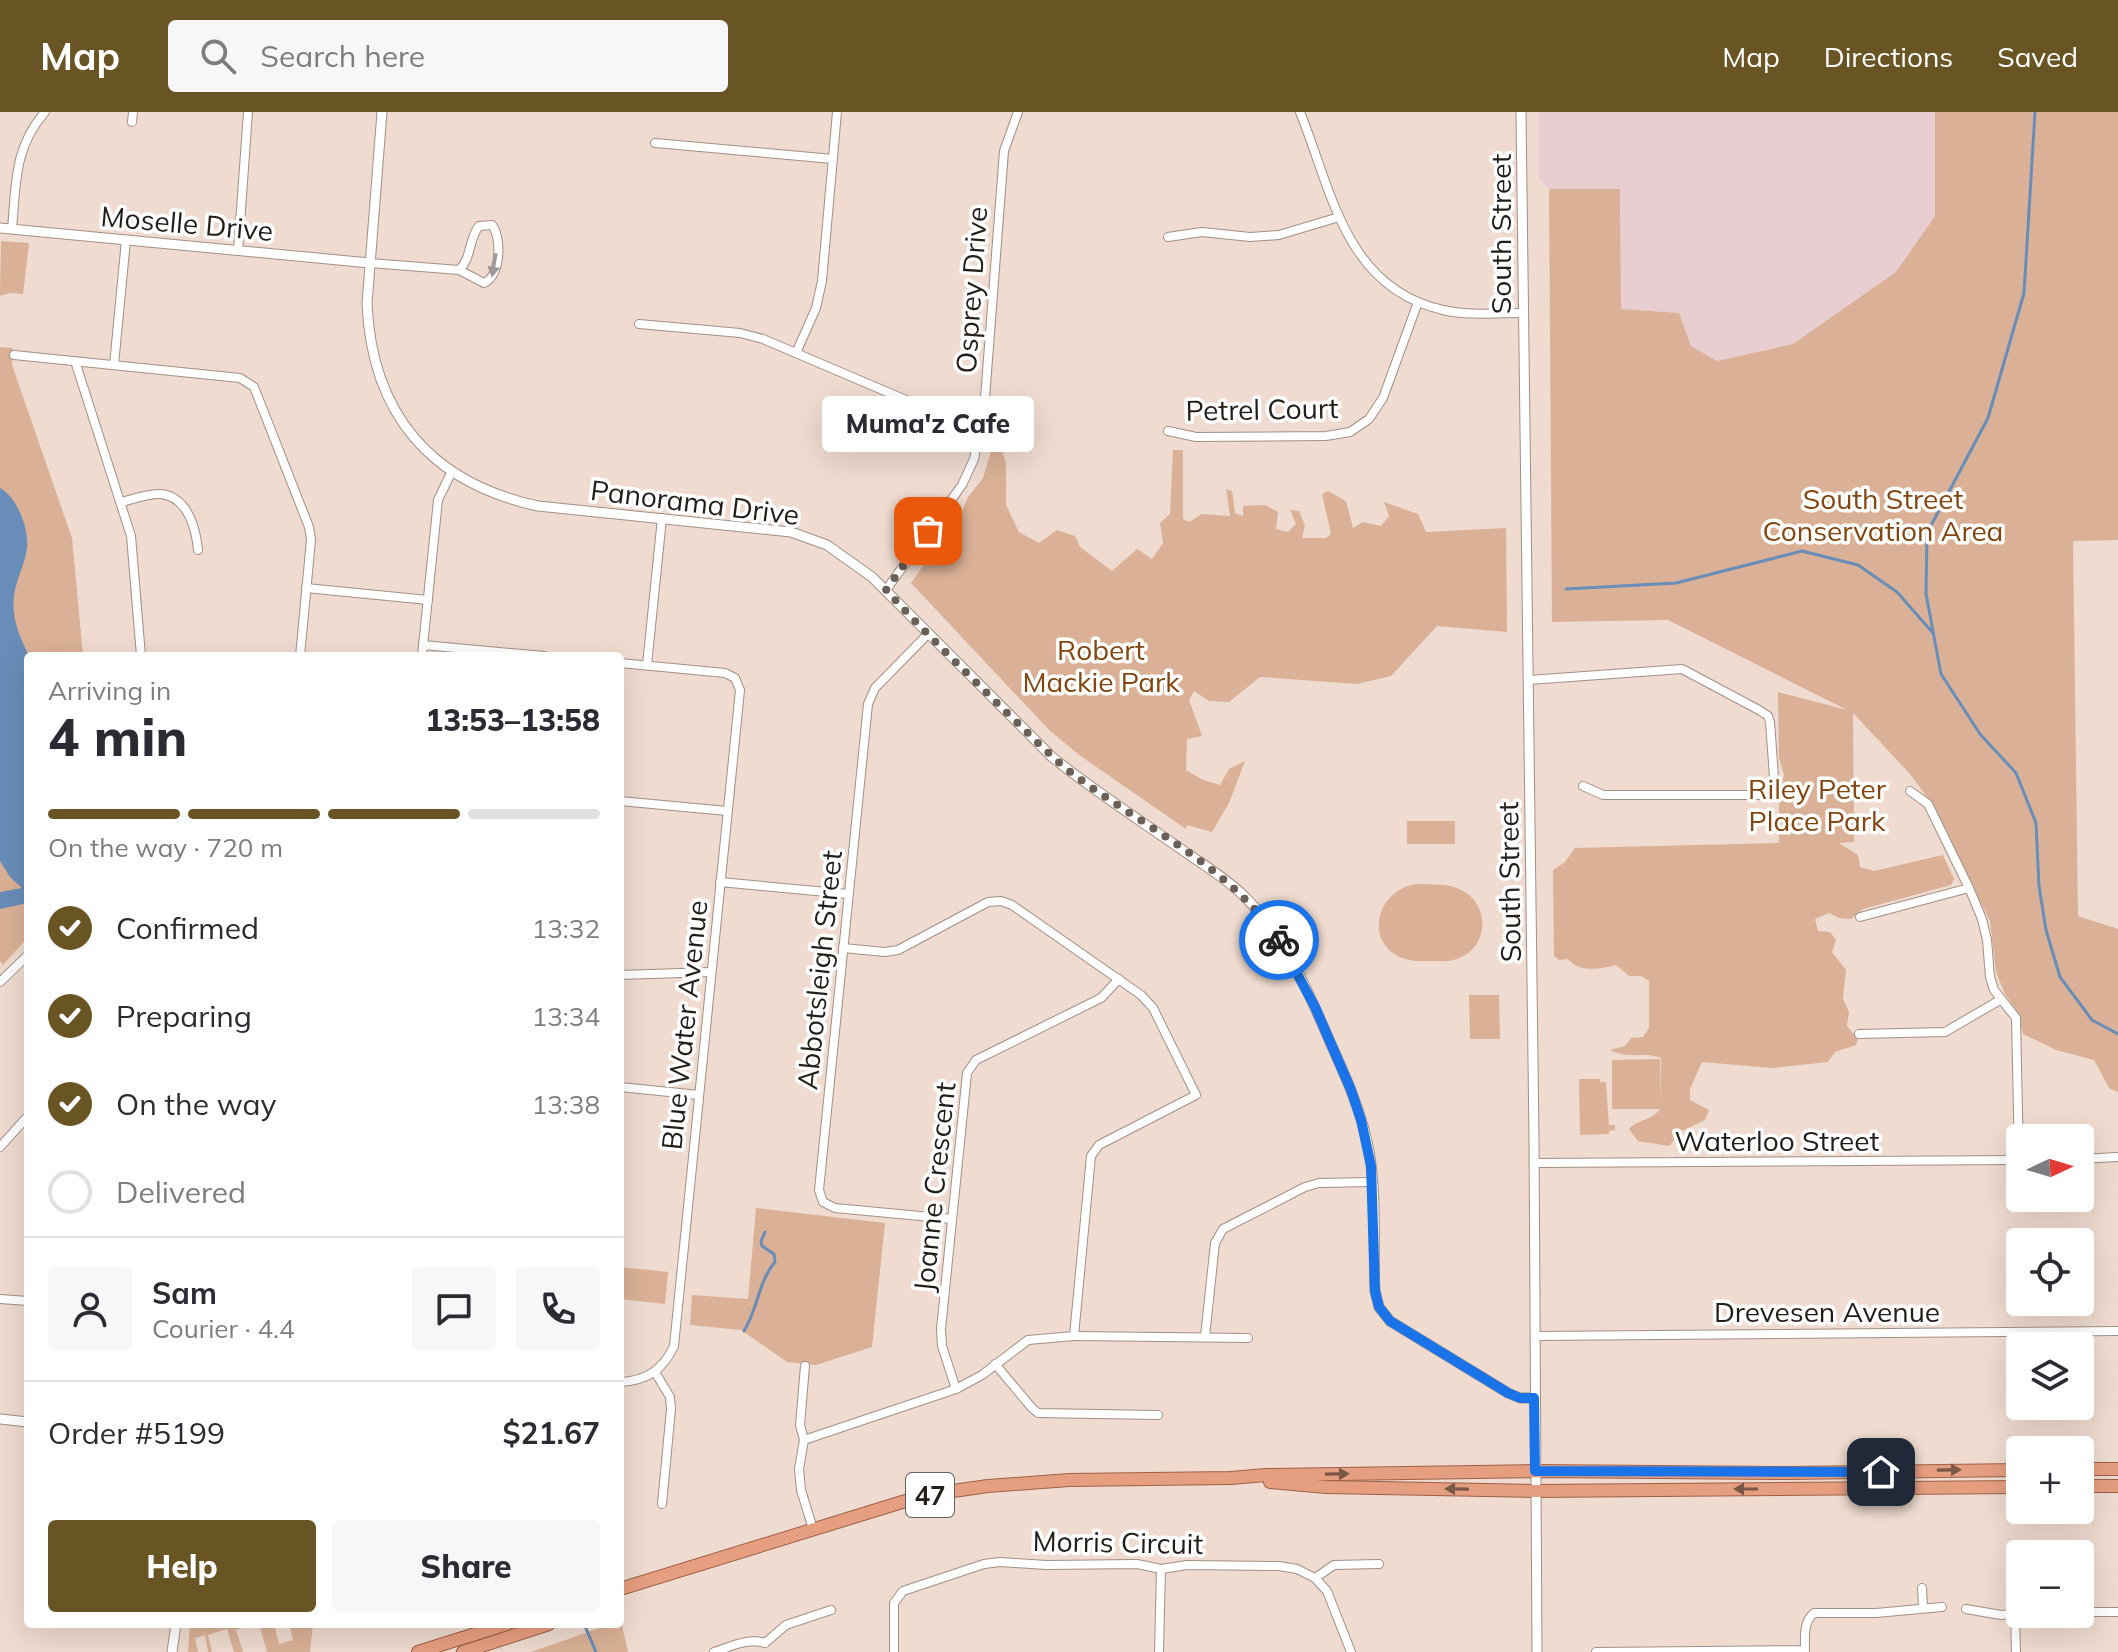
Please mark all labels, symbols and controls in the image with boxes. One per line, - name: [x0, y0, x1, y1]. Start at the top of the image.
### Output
- search box: [168, 20, 728, 92]
- text: Map: [40, 32, 120, 80]
- icon: search: [196, 34, 240, 78]
- text: Search here: [260, 37, 425, 75]
- text: Map: [1722, 39, 1780, 74]
- text: Directions: [1824, 39, 1953, 74]
- text: Saved: [1997, 39, 2078, 74]
- street label: South Street: [1483, 154, 1518, 314]
- street label: Moselle Drive: [99, 198, 275, 248]
- street label: Osprey Drive: [948, 205, 994, 375]
- one-way arrow: [488, 253, 500, 278]
- street label: Petrel Court: [1185, 390, 1339, 428]
- callout: Muma'z Cafe: [822, 395, 1034, 451]
- text: Muma'z Cafe: [846, 407, 1010, 440]
- street label: Panorama Drive: [589, 472, 801, 532]
- park label: South Street Conservation Area: [1763, 481, 2003, 548]
- pin: [894, 497, 962, 565]
- icon: bag: [906, 509, 950, 553]
- park label: Robert Mackie Park: [1022, 632, 1180, 699]
- text: Arriving in: [48, 674, 171, 707]
- text: 13:53–13:58: [425, 701, 600, 739]
- text: 4 min: [48, 704, 187, 769]
- park label: Riley Peter Place Park: [1748, 771, 1887, 838]
- street label: South Street: [1490, 801, 1528, 963]
- text: On the way · 720 m: [48, 831, 283, 864]
- street label: Abbotsleigh Street: [789, 848, 849, 1091]
- street label: Blue Water Avenue: [653, 899, 715, 1151]
- courier: [1239, 900, 1319, 980]
- icon: check: [48, 906, 92, 950]
- text: Confirmed: [116, 909, 259, 947]
- text: 13:32: [532, 912, 600, 945]
- icon: bike: [1257, 918, 1301, 962]
- icon: check: [48, 994, 92, 1038]
- text: Preparing: [116, 997, 252, 1035]
- text: 13:34: [532, 1000, 600, 1033]
- street label: Joanne Crescent: [906, 1080, 962, 1294]
- icon: check: [48, 1082, 92, 1126]
- text: On the way: [116, 1085, 276, 1123]
- text: 13:38: [532, 1088, 600, 1121]
- street label: Waterloo Street: [1675, 1123, 1880, 1158]
- north arrow: [2006, 1124, 2094, 1212]
- map controls: [2006, 1124, 2094, 1628]
- text: Delivered: [116, 1173, 246, 1211]
- button: locate: [2006, 1228, 2094, 1316]
- button: person: [48, 1267, 132, 1351]
- button: chat: [412, 1267, 496, 1351]
- button: phone: [516, 1267, 600, 1351]
- text: Sam: [152, 1274, 217, 1312]
- street label: Drevesen Avenue: [1714, 1294, 1940, 1329]
- text: Courier · 4.4: [152, 1312, 295, 1345]
- button: layers: [2006, 1332, 2094, 1420]
- text: Order #5199: [48, 1414, 225, 1452]
- text: $21.67: [503, 1414, 600, 1452]
- button: +: [2006, 1436, 2094, 1524]
- pin: [1847, 1438, 1915, 1506]
- icon: home: [1859, 1450, 1903, 1494]
- one-way arrow: [1937, 1464, 1962, 1477]
- one-way arrow: [1325, 1468, 1350, 1480]
- road number: 47: [906, 1473, 954, 1517]
- one-way arrow: [1444, 1483, 1469, 1495]
- one-way arrow: [1733, 1483, 1758, 1495]
- button: Help: [48, 1520, 316, 1612]
- button: Share: [332, 1520, 600, 1612]
- street label: Morris Circuit: [1032, 1523, 1204, 1561]
- button: −: [2006, 1540, 2094, 1628]

